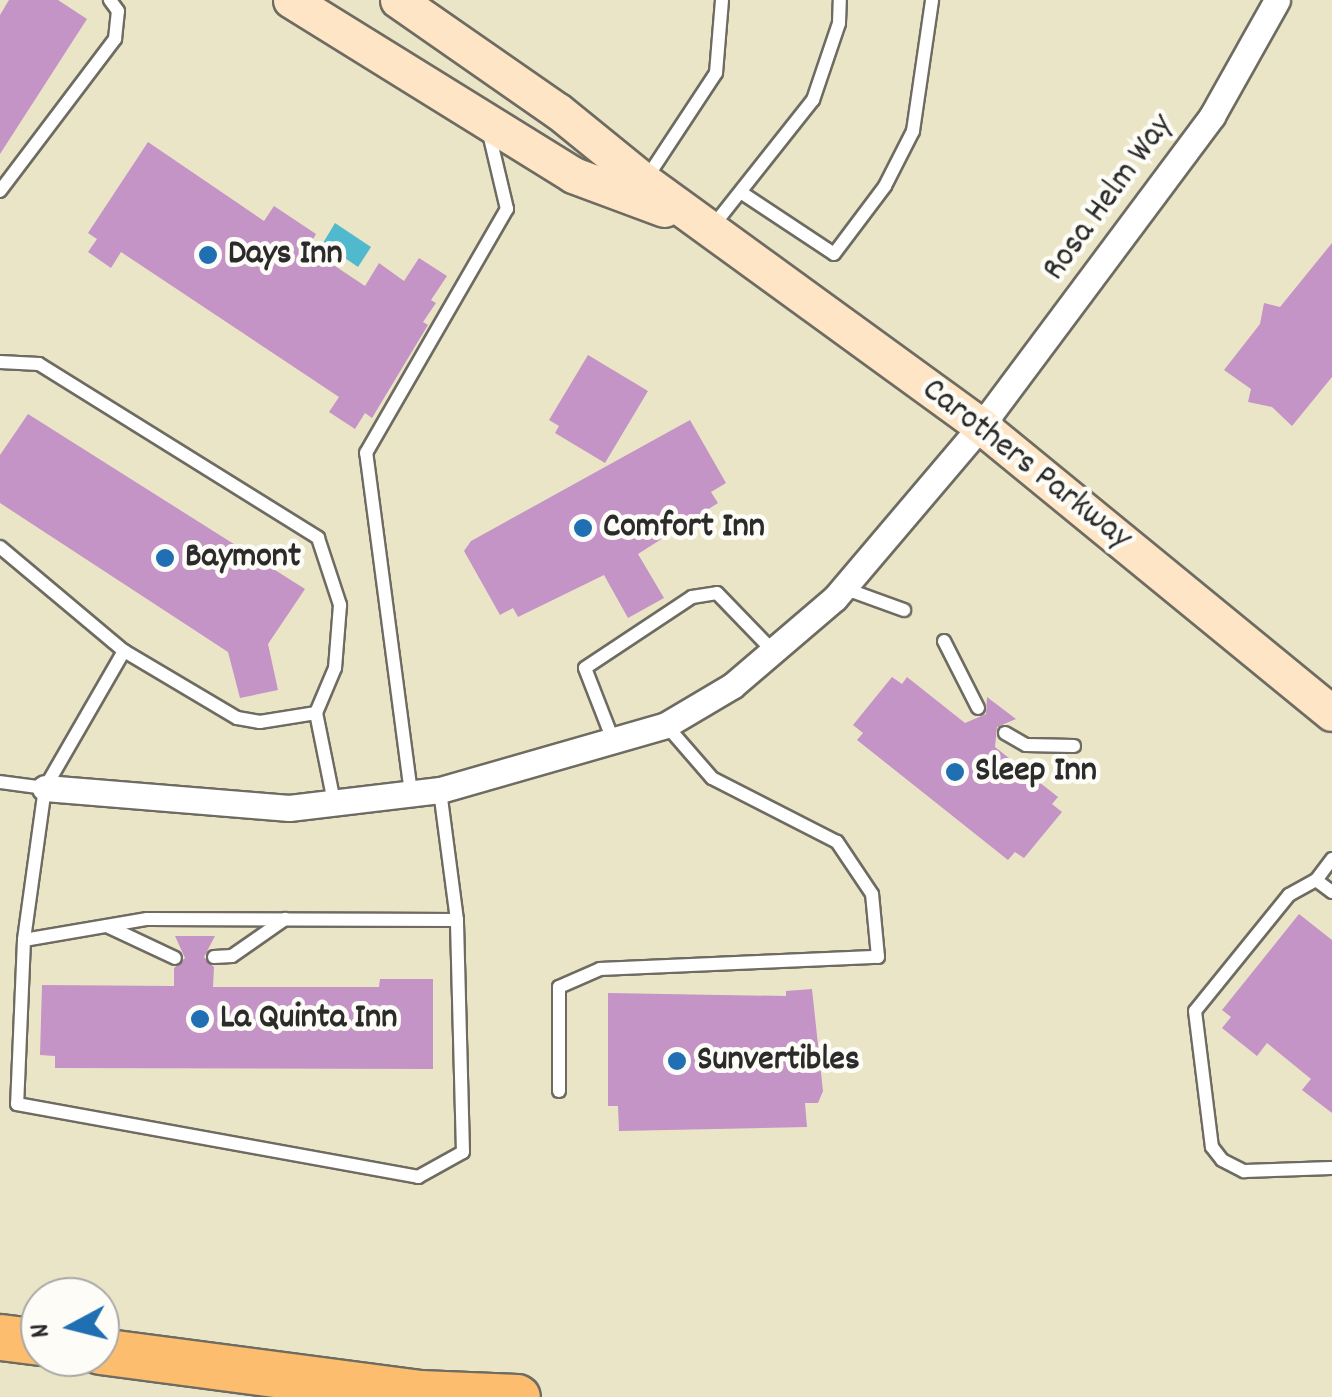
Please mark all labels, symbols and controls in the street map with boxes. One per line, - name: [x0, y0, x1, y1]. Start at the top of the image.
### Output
- street label: Rosa Helm Way: [1034, 106, 1184, 290]
- place label: Days Inn: [228, 234, 343, 276]
- marker: Days Inn: [197, 244, 219, 266]
- street label: Carothers Parkway: [913, 370, 1139, 560]
- place label: Comfort Inn: [603, 507, 765, 549]
- marker: Comfort Inn: [572, 517, 594, 539]
- place label: Baymont: [185, 537, 301, 579]
- marker: Baymont: [154, 547, 176, 569]
- place label: Sleep Inn: [975, 751, 1097, 793]
- marker: Sleep Inn: [944, 761, 966, 783]
- place label: La Quinta Inn: [220, 998, 397, 1040]
- marker: La Quinta Inn: [189, 1008, 211, 1030]
- place label: Sunvertibles: [697, 1040, 860, 1082]
- marker: Sunvertibles: [666, 1050, 688, 1072]
- north arrow: [20, 1277, 120, 1377]
- text: N: [22, 1321, 63, 1340]

